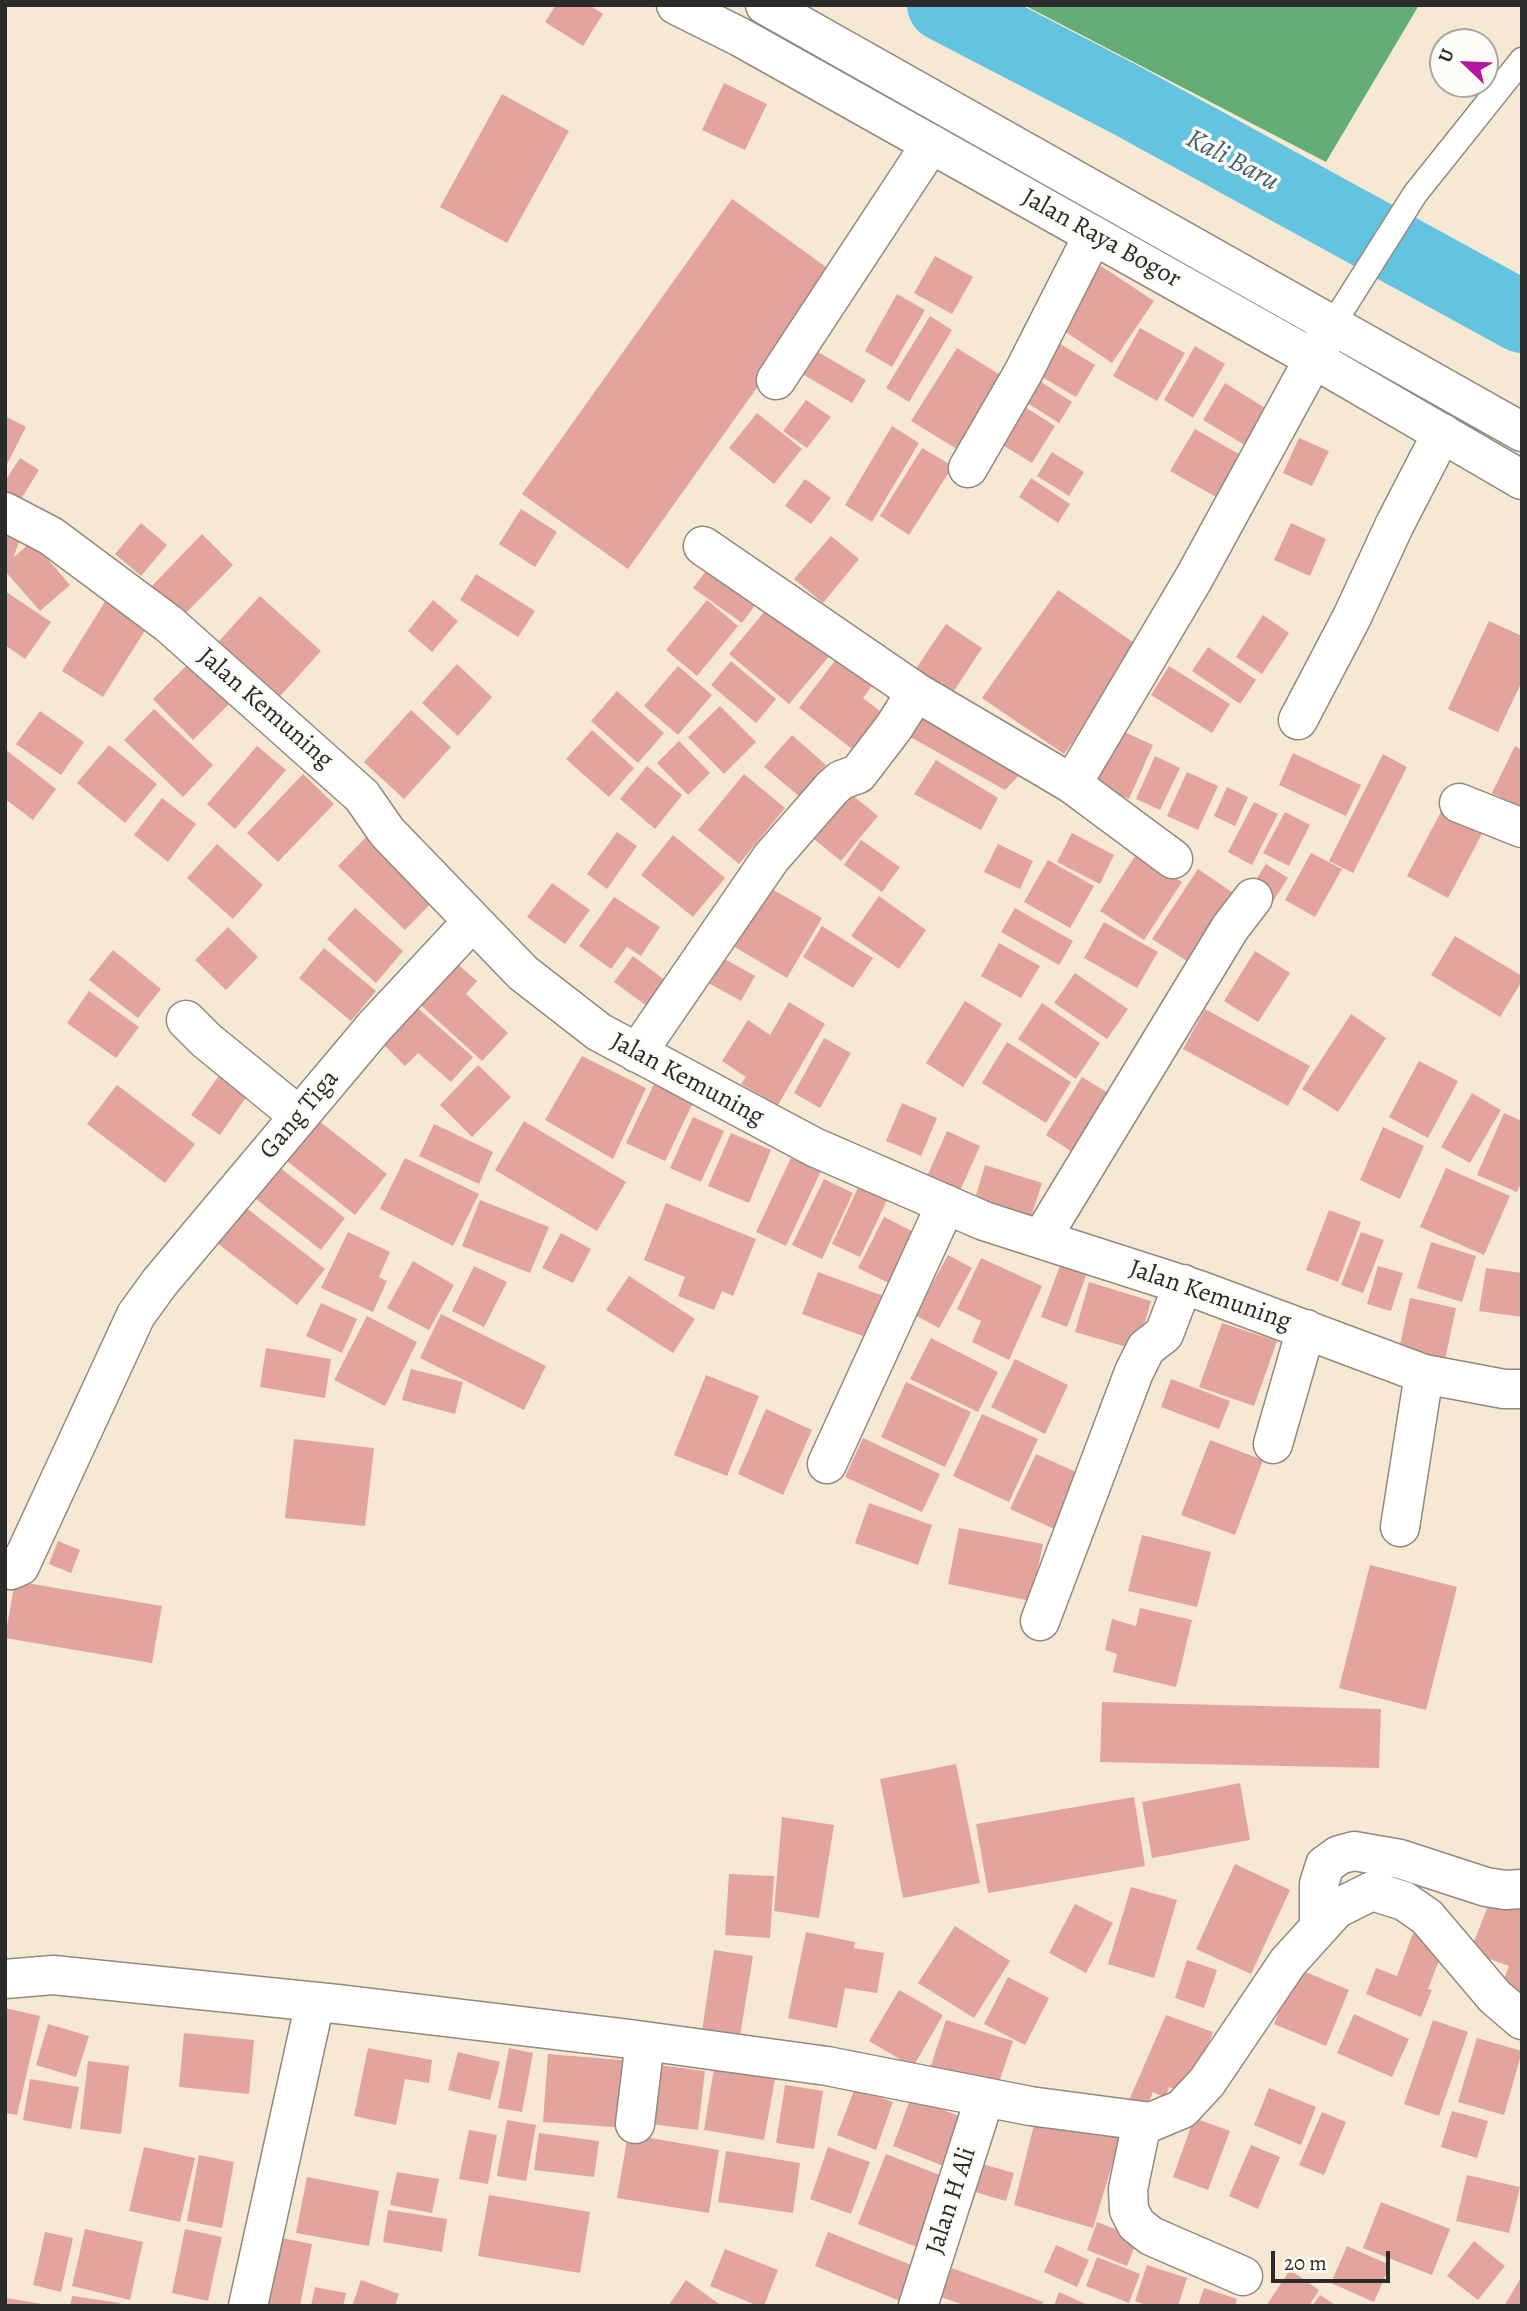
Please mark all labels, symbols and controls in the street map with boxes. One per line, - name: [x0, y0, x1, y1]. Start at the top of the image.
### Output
- north arrow: [1429, 28, 1499, 98]
- text: U: [1432, 45, 1461, 66]
- water label: Kali Baru: [1180, 123, 1284, 199]
- street label: Jalan Raya Bogor: [1016, 182, 1186, 296]
- street label: Jalan Kemuning: [191, 642, 339, 776]
- street label: Jalan Kemuning: [605, 1026, 769, 1134]
- street label: Gang Tiga: [254, 1064, 346, 1166]
- street label: Jalan Kemuning: [1125, 1254, 1295, 1338]
- street label: Jalan H Ali: [920, 2143, 984, 2259]
- scale bar: [1275, 2238, 1394, 2282]
- text: 20 m: [1284, 2249, 1327, 2277]

